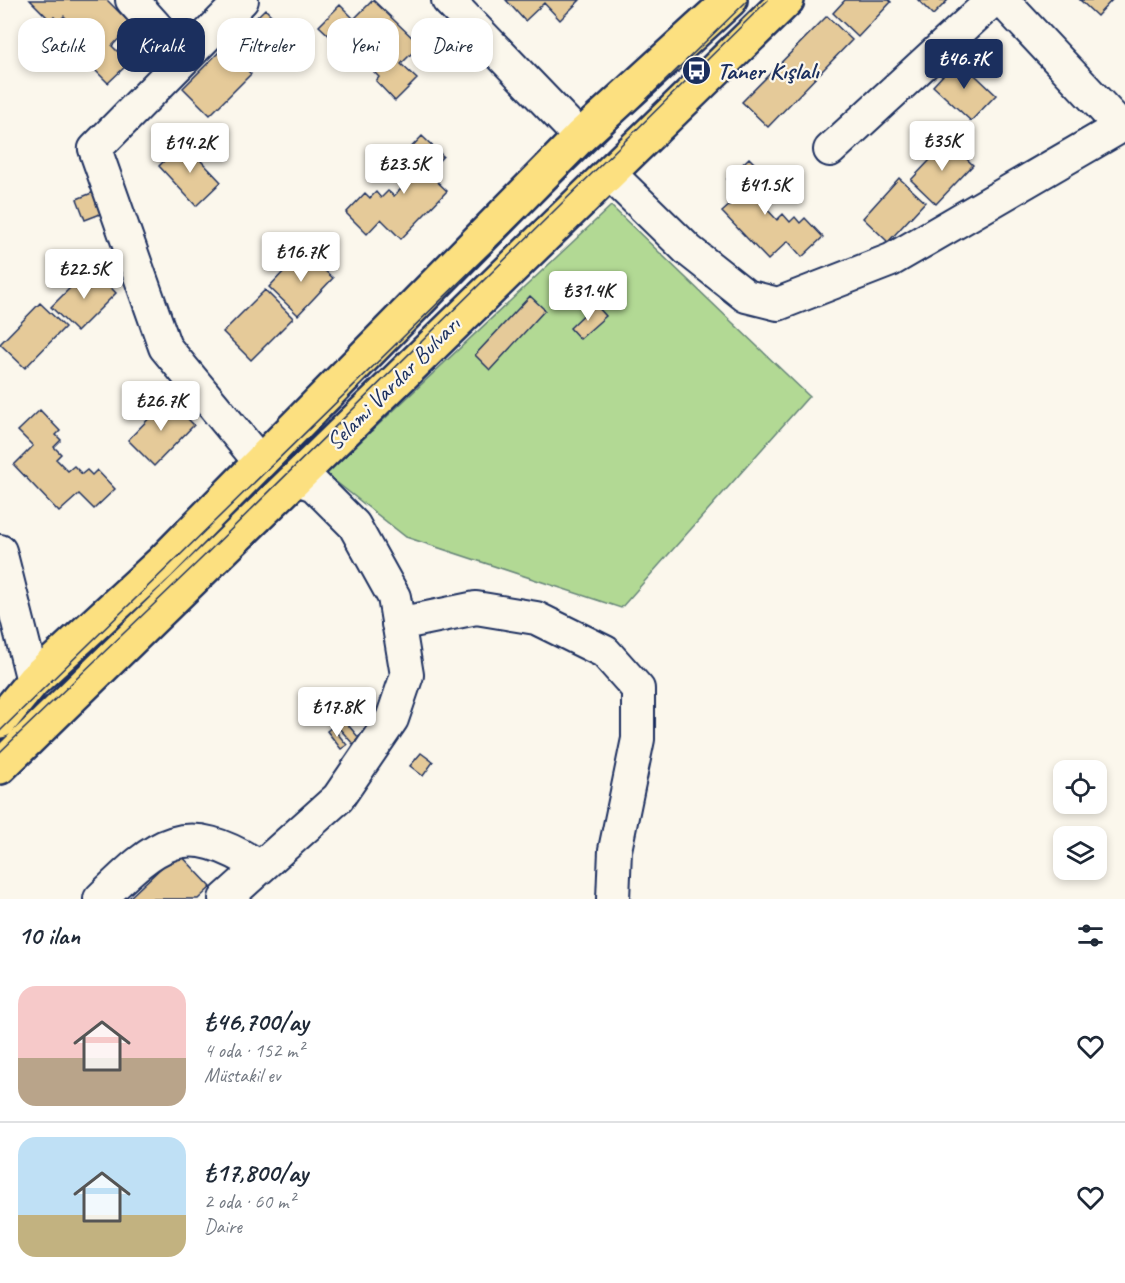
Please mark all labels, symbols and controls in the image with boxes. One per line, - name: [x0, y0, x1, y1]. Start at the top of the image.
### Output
- chip: Satılık: [18, 18, 105, 72]
- chip: Kiralık: [117, 18, 205, 72]
- chip: Filtreler: [217, 18, 315, 72]
- chip: Yeni: [327, 18, 399, 72]
- chip: Daire: [411, 18, 493, 72]
- pin: ₺46.7K: [915, 39, 1013, 90]
- text: ₺46.7K: [939, 46, 989, 71]
- bus stop icon: Taner Kışlalı: [680, 55, 712, 87]
- place label: Taner Kışlalı: [717, 56, 820, 86]
- pin: ₺35K: [906, 121, 978, 172]
- pin: ₺14.2K: [141, 123, 239, 174]
- text: ₺35K: [924, 128, 960, 153]
- text: ₺14.2K: [165, 130, 215, 155]
- pin: ₺23.5K: [355, 144, 453, 195]
- text: ₺23.5K: [379, 151, 429, 176]
- pin: ₺41.5K: [716, 165, 814, 216]
- text: ₺41.5K: [740, 172, 790, 197]
- pin: ₺16.7K: [252, 232, 350, 283]
- text: ₺16.7K: [276, 239, 326, 264]
- pin: ₺22.5K: [35, 249, 133, 300]
- text: ₺22.5K: [59, 256, 109, 281]
- pin: ₺31.4K: [539, 271, 637, 322]
- text: ₺31.4K: [563, 278, 613, 303]
- street label: Selami Vardar Bulvarı: [320, 308, 468, 456]
- pin: ₺26.7K: [112, 381, 210, 432]
- text: ₺26.7K: [136, 388, 186, 413]
- pin: ₺17.8K: [288, 687, 386, 738]
- text: ₺17.8K: [312, 694, 362, 719]
- map controls: [1053, 760, 1107, 880]
- button: locate: [1053, 760, 1107, 814]
- button: layers: [1053, 826, 1107, 880]
- text: 10 ilan: [18, 919, 80, 952]
- icon: filters: [1074, 919, 1107, 952]
- text: ₺46,700/ay: [204, 1005, 308, 1038]
- icon: home: [66, 1010, 138, 1082]
- icon: heart: [1074, 1030, 1107, 1063]
- text: 4 oda · 152 m²: [204, 1038, 304, 1063]
- text: Müstakil ev: [204, 1063, 280, 1088]
- text: ₺17,800/ay: [204, 1156, 308, 1189]
- icon: home: [66, 1161, 138, 1233]
- icon: heart: [1074, 1181, 1107, 1214]
- text: 2 oda · 60 m²: [204, 1189, 295, 1214]
- text: Daire: [204, 1214, 242, 1239]

